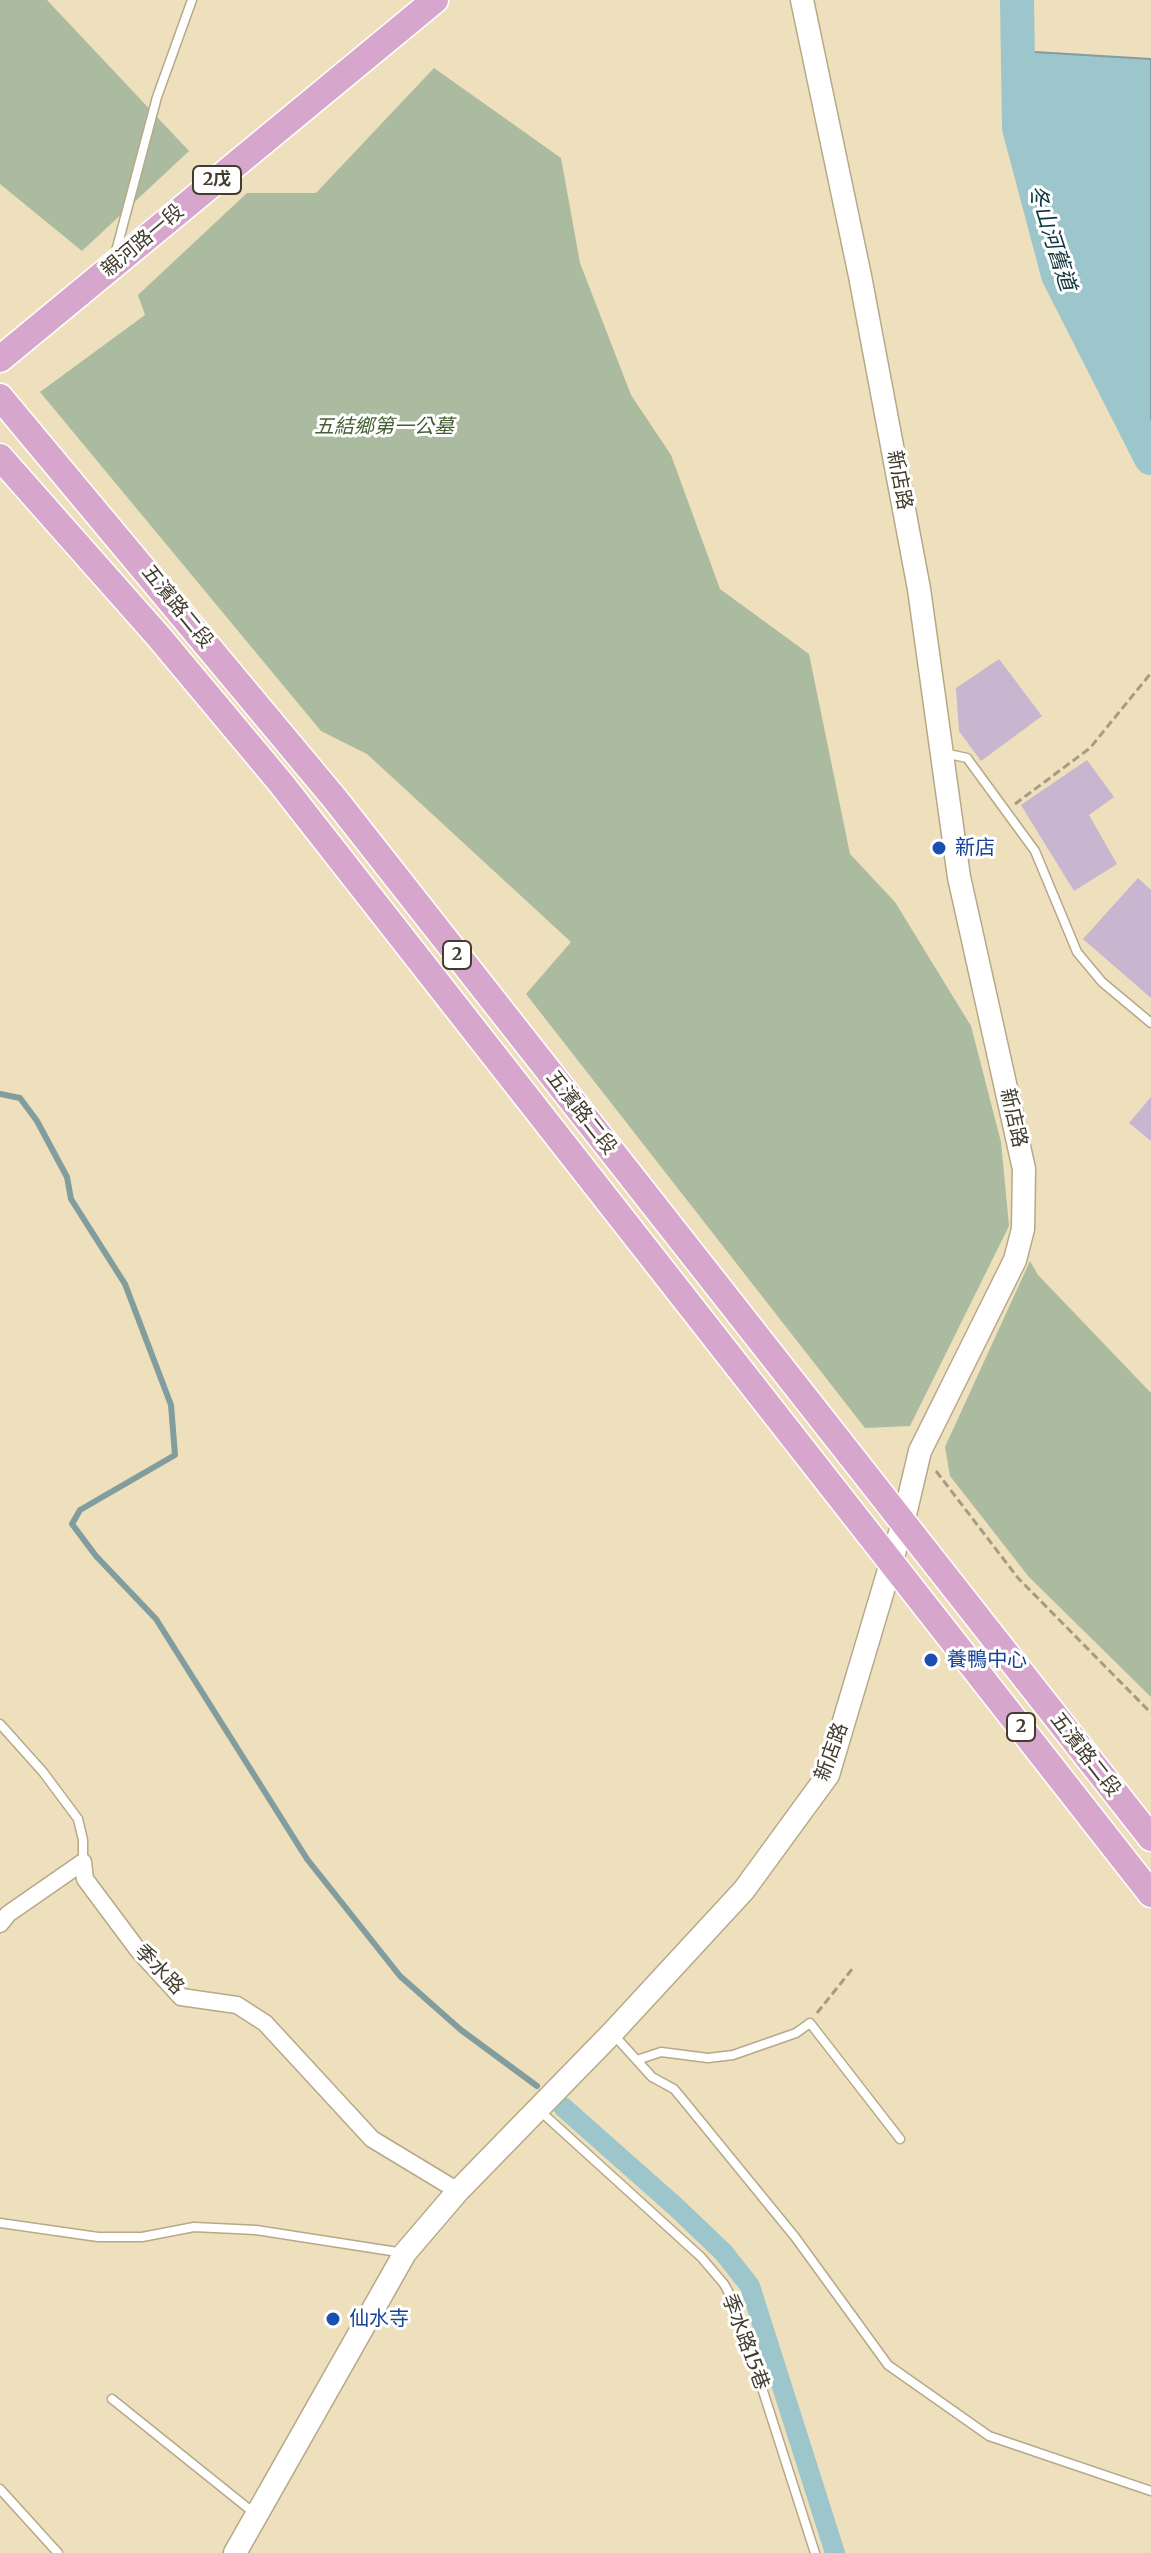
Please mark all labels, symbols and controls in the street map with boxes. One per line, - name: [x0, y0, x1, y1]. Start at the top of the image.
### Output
- road number: 2戊: [193, 166, 241, 194]
- water label: 冬山河舊道: [1021, 182, 1081, 294]
- street label: 親河路一段: [97, 200, 189, 282]
- park label: 五結鄉第一公墓: [314, 415, 454, 439]
- street label: 新店路: [881, 448, 917, 512]
- street label: 五濱路二段: [136, 561, 218, 653]
- place label: 新店: [955, 836, 995, 860]
- marker: 新店: [930, 839, 948, 857]
- road number: 2: [443, 941, 471, 969]
- street label: 五濱路二段: [541, 1066, 621, 1160]
- street label: 新店路: [995, 1086, 1031, 1150]
- place label: 養鴨中心: [947, 1648, 1027, 1672]
- marker: 養鴨中心: [922, 1651, 940, 1669]
- street label: 五濱路二段: [1045, 1708, 1125, 1802]
- road number: 2: [1007, 1713, 1035, 1741]
- street label: 新店路: [810, 1720, 854, 1784]
- street label: 季水路: [130, 1940, 188, 2000]
- street label: 季水路15巷: [717, 2291, 773, 2393]
- place label: 仙水寺: [349, 2307, 409, 2331]
- marker: 仙水寺: [324, 2310, 342, 2328]

